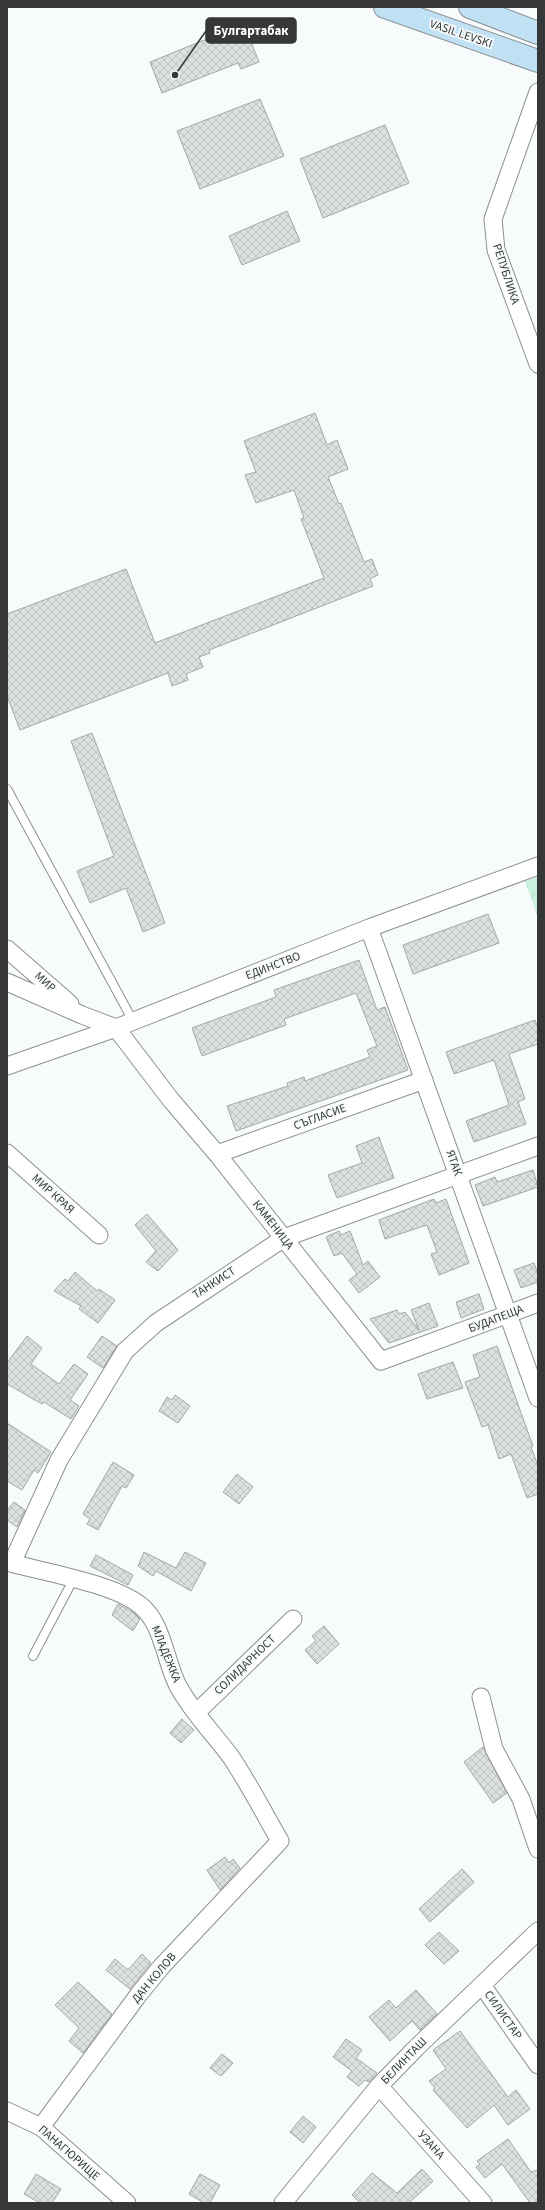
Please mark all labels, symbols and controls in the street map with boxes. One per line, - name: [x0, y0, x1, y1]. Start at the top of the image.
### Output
- street label: VASIL LEVSKI: [427, 15, 495, 53]
- callout: Булгартабак: [206, 18, 296, 43]
- text: Булгартабак: [214, 22, 289, 40]
- street label: РЕПУБЛИКА: [488, 241, 524, 307]
- street label: ЕДИНСТВО: [243, 948, 303, 984]
- street label: МИР: [31, 968, 60, 996]
- street label: СЪГЛАСИЕ: [291, 1100, 349, 1134]
- street label: ЯТАК: [441, 1148, 467, 1178]
- street label: МИР КРАЯ: [28, 1170, 78, 1218]
- street label: КАМЕНИЦА: [248, 1197, 298, 1254]
- street label: ТАНКИСТ: [189, 1262, 239, 1303]
- street label: БУДАПЕЩА: [466, 1301, 526, 1337]
- street label: МЛАДЕЖКА: [147, 1623, 185, 1686]
- street label: СОЛИДАРНОСТ: [210, 1631, 280, 1699]
- street label: ДАН КОЛОВ: [128, 1949, 180, 2007]
- street label: СИЛИСТАР: [480, 1987, 526, 2043]
- street label: БЕЛИНТАШ: [377, 2034, 431, 2088]
- street label: ПАНАГЮРИЩЕ: [34, 2121, 104, 2185]
- street label: УЗАНА: [414, 2127, 449, 2163]

